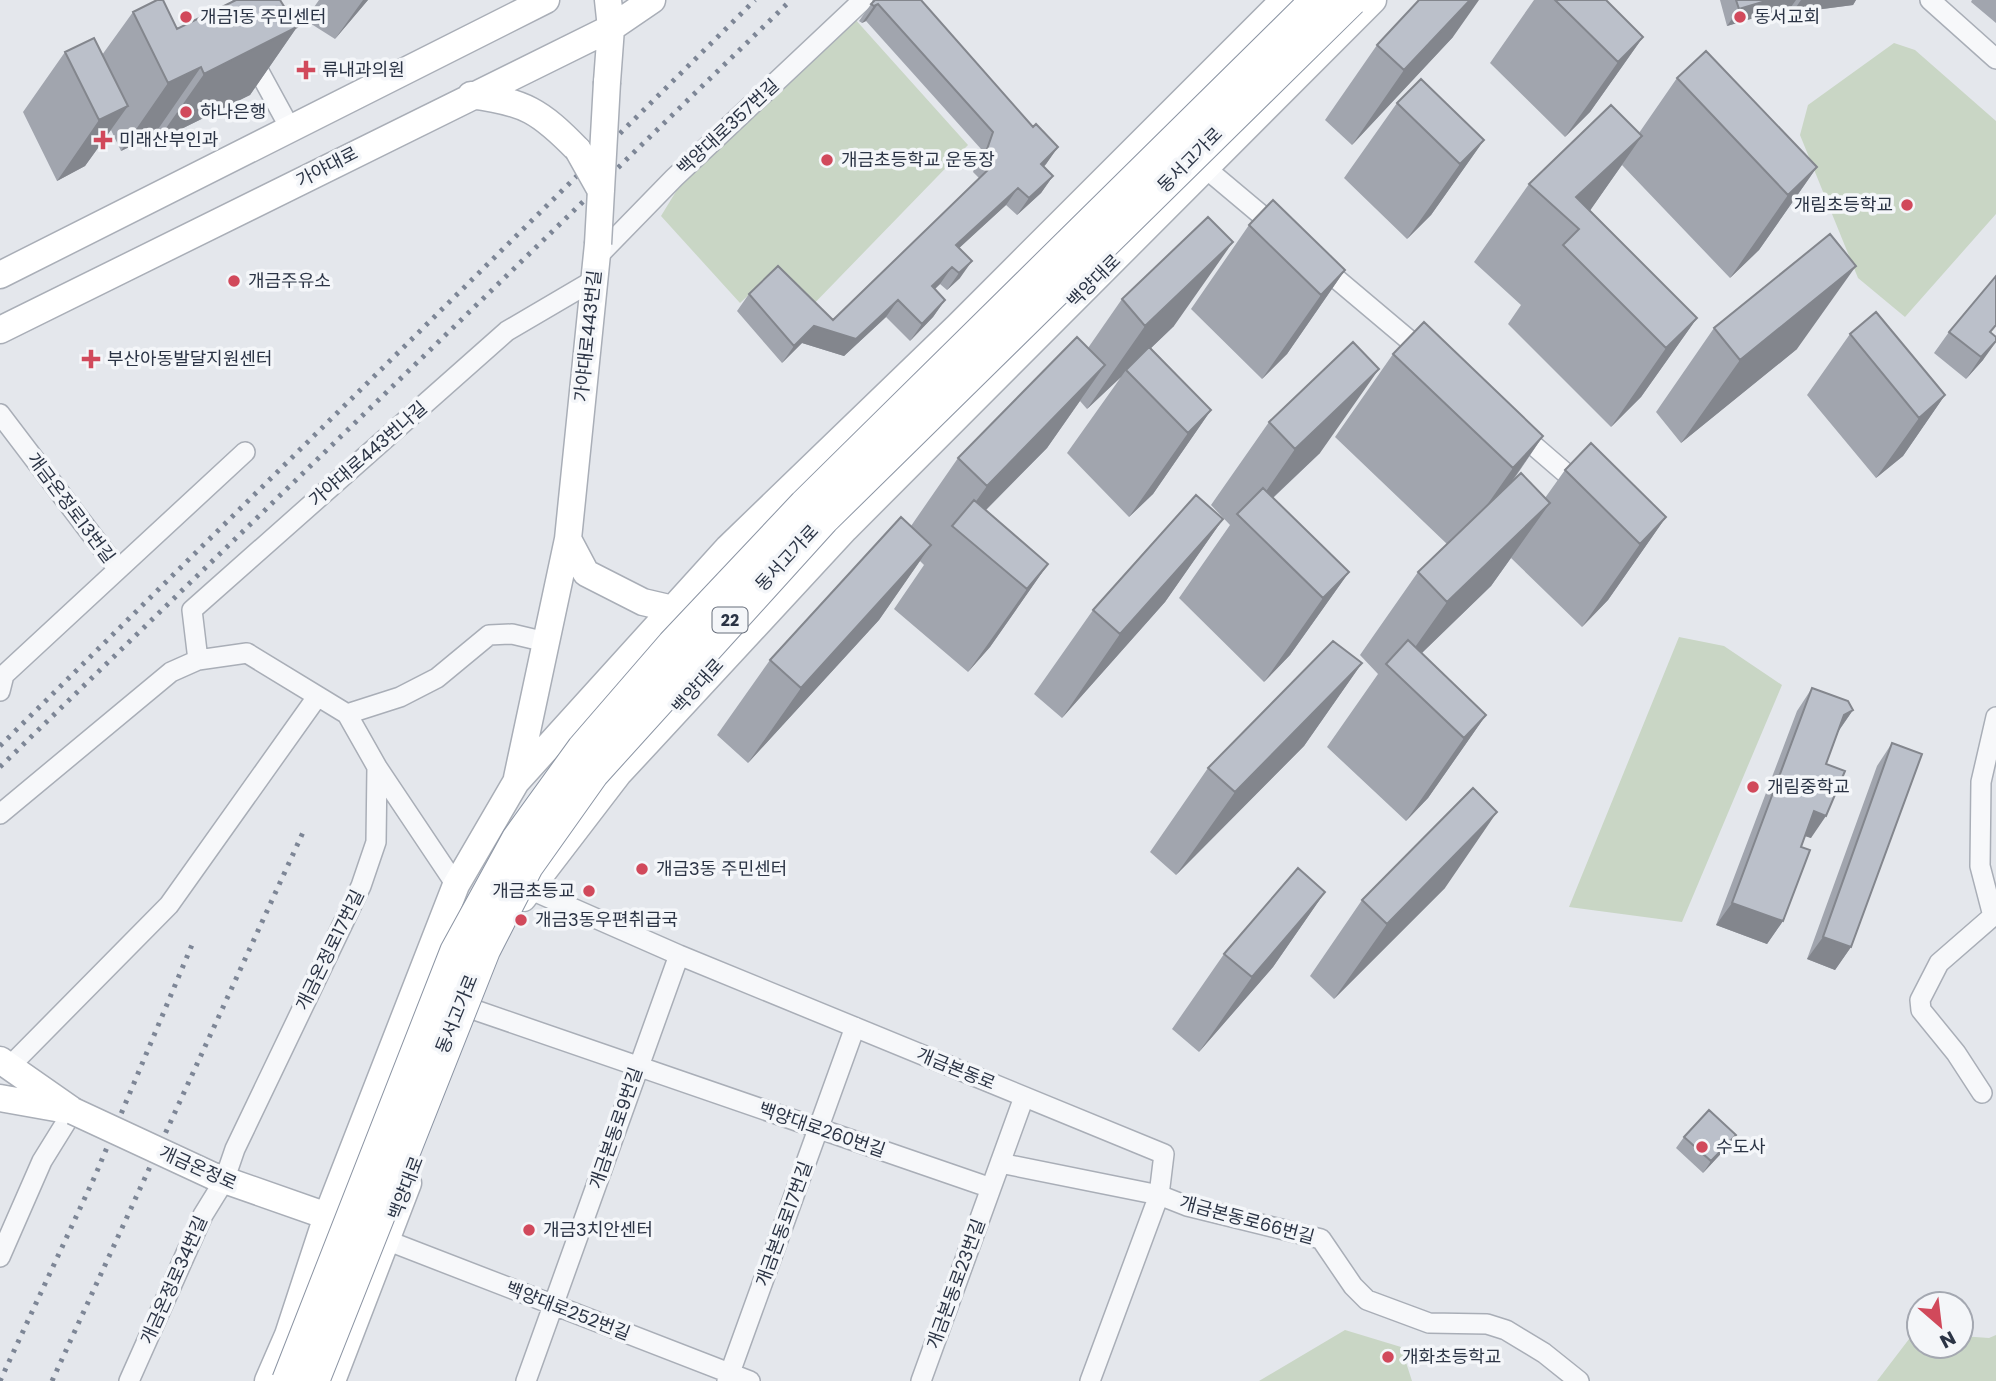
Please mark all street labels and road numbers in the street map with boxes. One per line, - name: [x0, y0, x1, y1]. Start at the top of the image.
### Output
- street label: 백양대로357번길: [671, 73, 784, 180]
- street label: 동서고가로: [1152, 122, 1228, 198]
- street label: 가야대로: [292, 140, 362, 193]
- street label: 백양대로: [1061, 248, 1126, 313]
- street label: 가야대로443번길: [568, 269, 607, 403]
- street label: 가야대로443번나길: [303, 395, 432, 512]
- street label: 개금온정로13번길: [22, 447, 121, 568]
- street label: 동서고가로: [749, 519, 824, 596]
- road number: 22: [712, 608, 748, 632]
- street label: 백양대로: [666, 653, 729, 719]
- street label: 개금온정로17번길: [289, 885, 370, 1014]
- street label: 동서고가로: [429, 971, 484, 1057]
- street label: 개금본동로: [913, 1041, 999, 1096]
- street label: 개금본동로9번길: [583, 1064, 648, 1192]
- street label: 백양대로260번길: [755, 1096, 889, 1163]
- street label: 개금온정로: [155, 1139, 241, 1196]
- street label: 백양대로: [382, 1152, 429, 1223]
- street label: 개금본동로17번길: [749, 1158, 818, 1290]
- street label: 개금본동로66번길: [1177, 1189, 1317, 1250]
- street label: 개금온정로34번길: [134, 1212, 213, 1348]
- street label: 개금본동로23번길: [920, 1215, 991, 1352]
- street label: 백양대로252번길: [502, 1275, 634, 1346]

